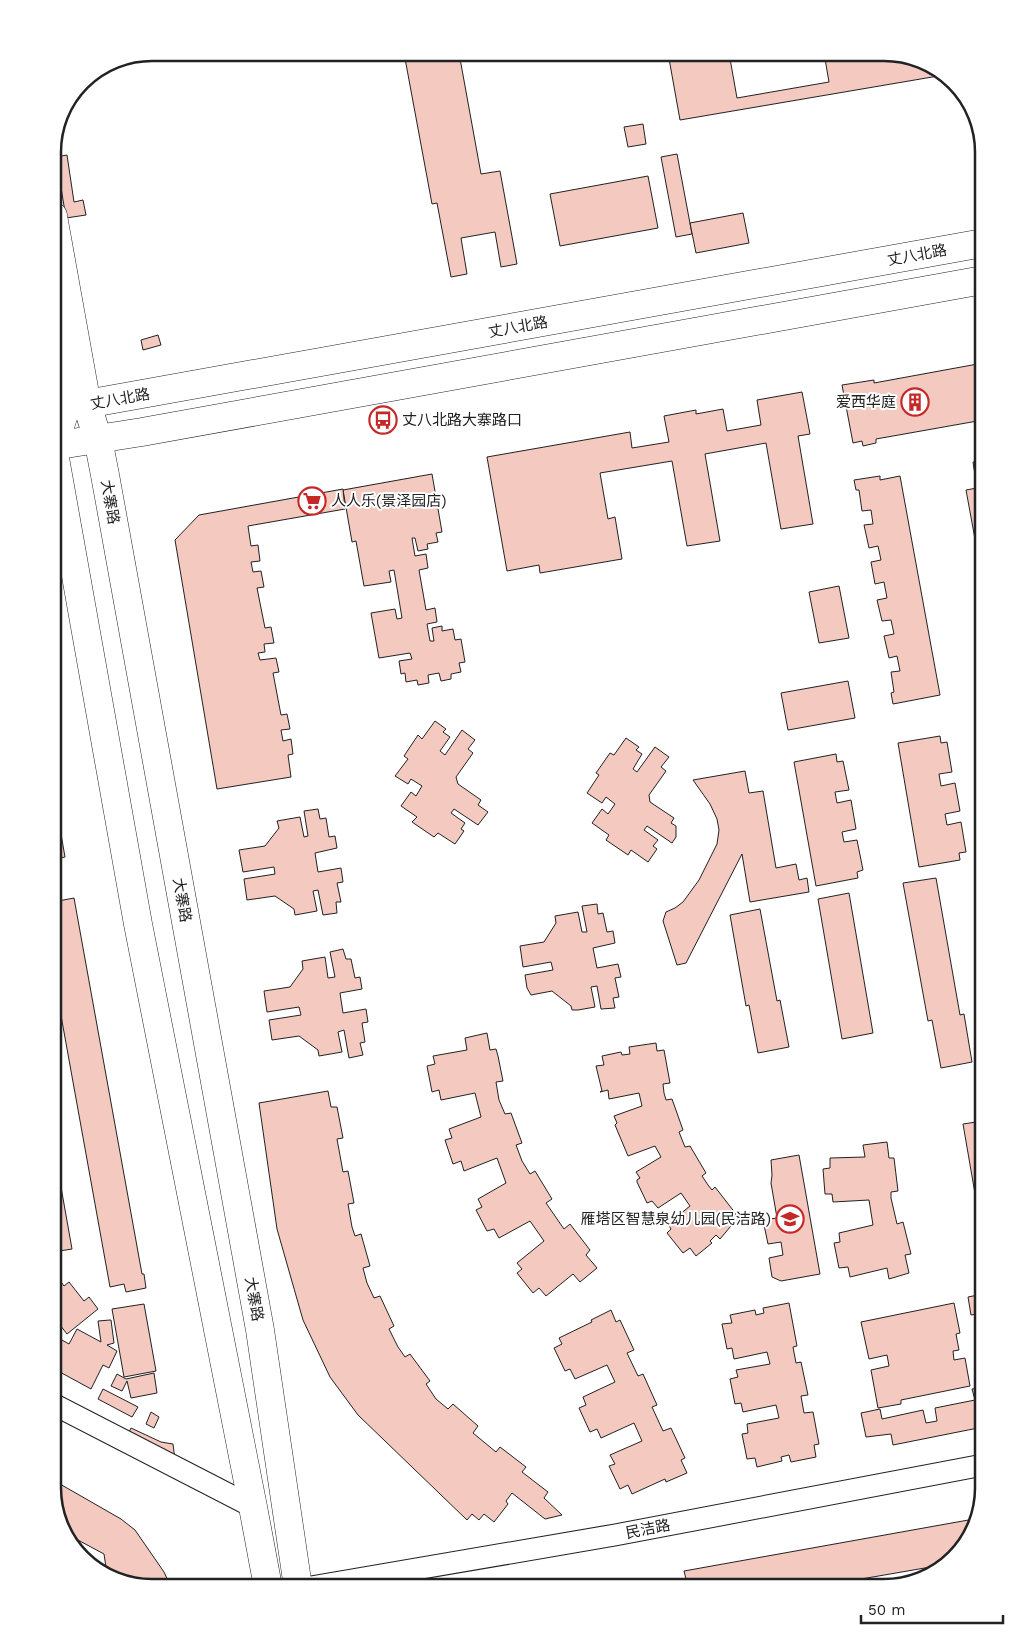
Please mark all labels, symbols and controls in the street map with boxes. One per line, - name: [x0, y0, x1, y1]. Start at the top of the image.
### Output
- street label: 丈八北路: [886, 241, 948, 269]
- street label: 丈八北路: [487, 313, 549, 341]
- street label: 丈八北路: [89, 385, 151, 413]
- building icon: 爱西华庭: [900, 387, 930, 417]
- place label: 爱西华庭: [836, 393, 896, 411]
- bus stop icon: 丈八北路大寨路口: [368, 405, 398, 435]
- place label: 丈八北路大寨路口: [402, 411, 522, 429]
- street label: 大寨路: [97, 478, 123, 526]
- supermarket icon: 人人乐(景泽园店): [297, 486, 327, 516]
- place label: 人人乐(景泽园店): [331, 492, 447, 510]
- street label: 大寨路: [169, 876, 195, 924]
- school or university icon: 雁塔区智慧泉幼儿园(民洁路): [775, 1204, 805, 1234]
- place label: 雁塔区智慧泉幼儿园(民洁路): [580, 1210, 771, 1228]
- street label: 大寨路: [241, 1275, 267, 1323]
- street label: 民洁路: [624, 1516, 672, 1542]
- scale bar: [861, 1592, 1004, 1624]
- text: 50 m: [868, 1601, 905, 1619]

